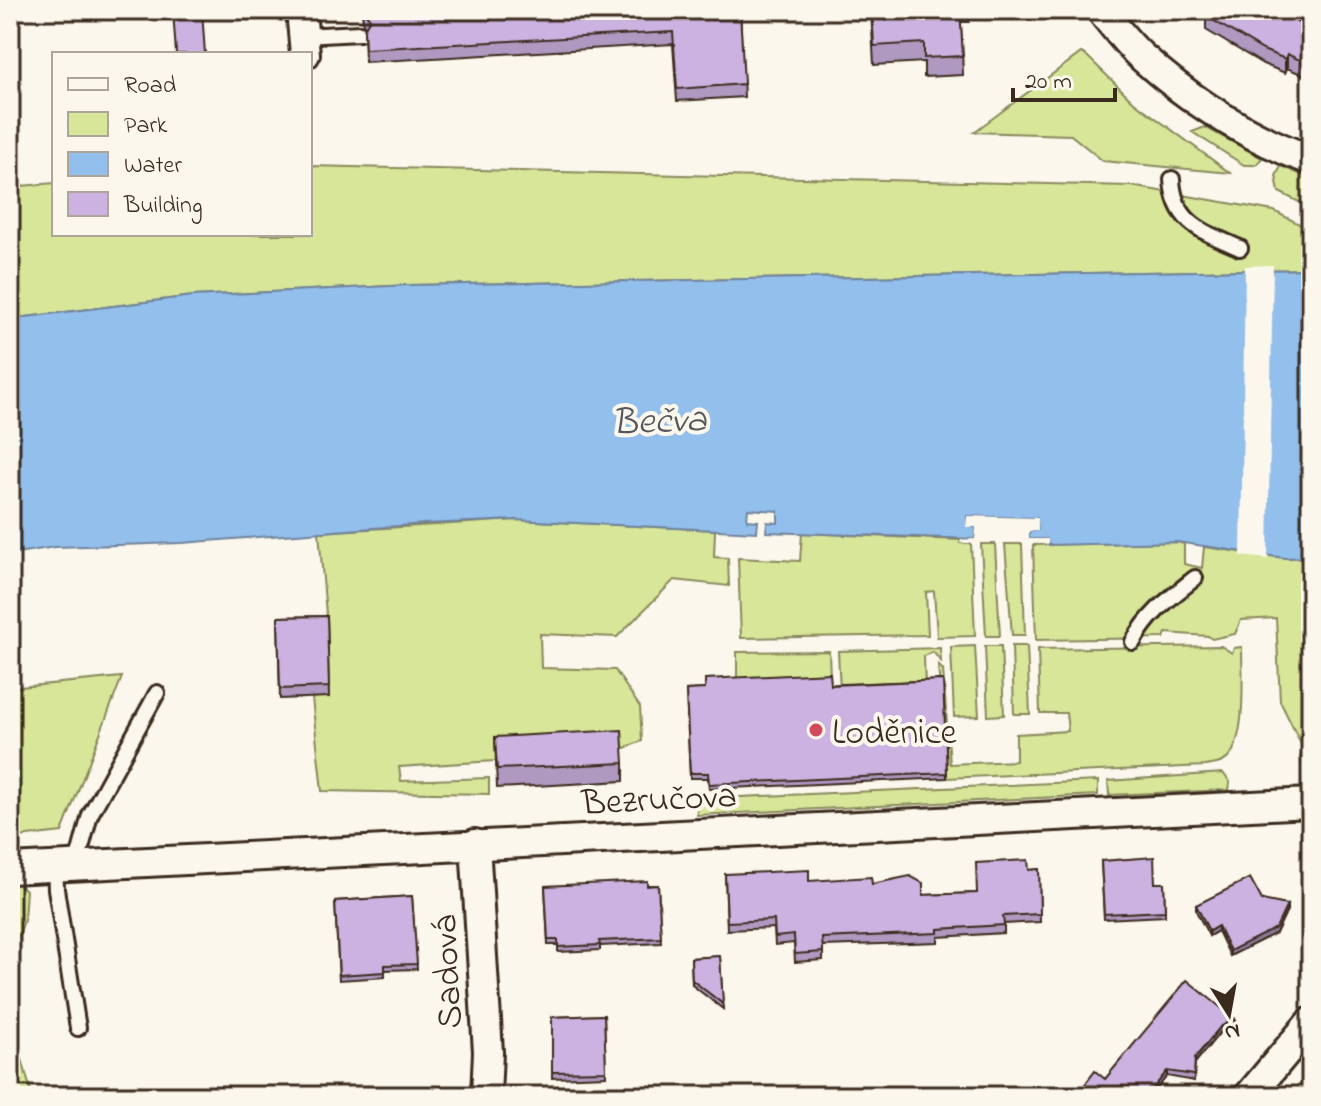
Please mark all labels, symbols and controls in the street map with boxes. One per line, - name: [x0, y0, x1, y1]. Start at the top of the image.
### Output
- legend: [52, 52, 312, 236]
- scale bar: [1013, 52, 1115, 102]
- text: 20 m: [1025, 65, 1072, 100]
- text: Road: [124, 69, 177, 104]
- text: Park: [124, 109, 168, 144]
- text: Water: [124, 149, 182, 184]
- text: Building: [123, 189, 203, 224]
- water label: Bečva: [611, 393, 708, 453]
- place label: Loděnice: [832, 708, 958, 761]
- marker: Loděnice: [807, 721, 825, 739]
- street label: Bezručova: [579, 771, 738, 832]
- street label: Sadová: [420, 914, 479, 1030]
- north arrow: [1189, 974, 1269, 1054]
- text: N: [1222, 1014, 1243, 1048]

